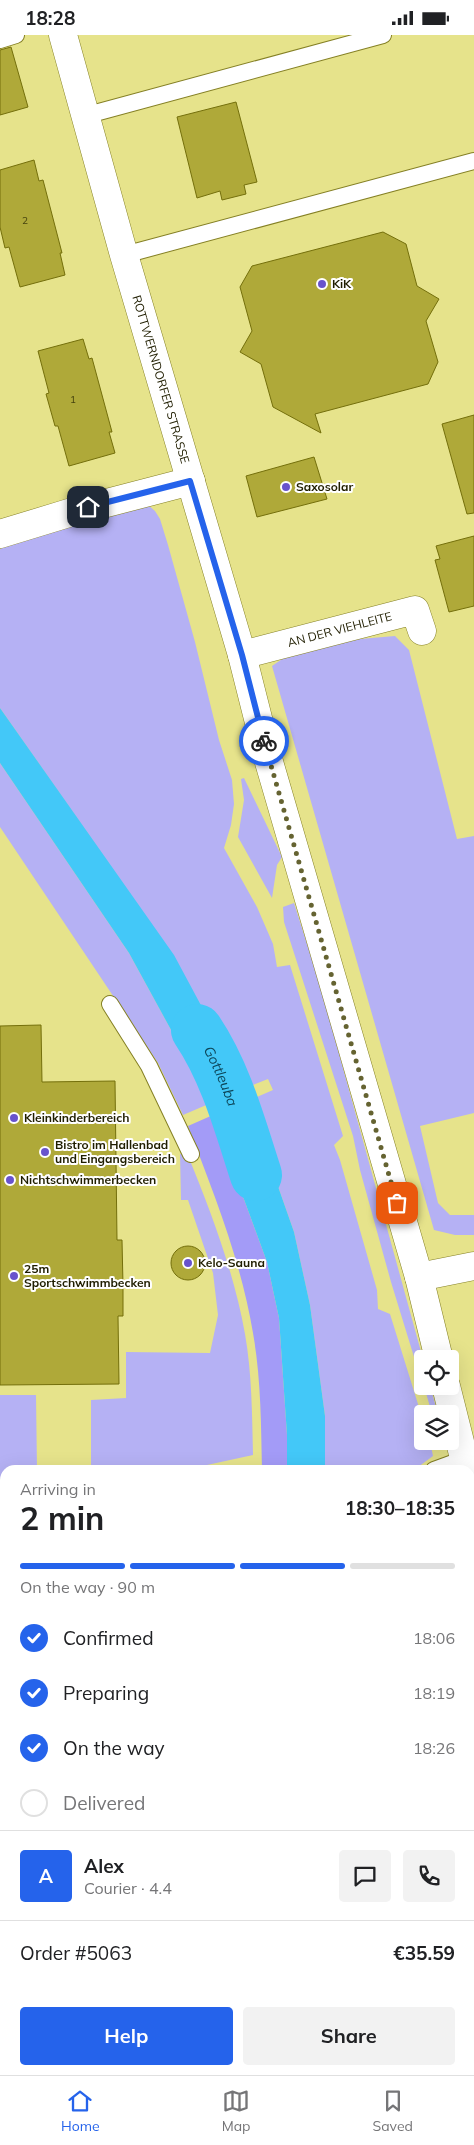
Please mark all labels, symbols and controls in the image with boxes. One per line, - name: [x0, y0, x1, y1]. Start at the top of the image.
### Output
- text: 18:28: [25, 6, 75, 30]
- house number: 2: [22, 214, 28, 227]
- place label: KiK: [332, 276, 352, 291]
- marker: KiK: [316, 278, 328, 290]
- street label: ROTTWERNDORFER STRASSE: [129, 293, 193, 465]
- house number: 1: [70, 393, 76, 406]
- place label: Saxosolar: [296, 479, 353, 494]
- marker: Saxosolar: [280, 481, 292, 493]
- pin: [67, 486, 109, 528]
- icon: home: [74, 493, 102, 521]
- street label: AN DER VIEHLEITE: [286, 608, 393, 650]
- courier: [239, 716, 289, 766]
- icon: bike: [250, 727, 278, 755]
- water label: Gottleuba: [200, 1043, 242, 1108]
- place label: Kleinkinderbereich: [24, 1110, 129, 1125]
- marker: Kleinkinderbereich: [8, 1112, 20, 1124]
- place label: Bistro im Hallenbad und Eingangsbereich: [55, 1137, 175, 1166]
- marker: Bistro im Hallenbad und Eingangsbereich: [39, 1146, 51, 1158]
- place label: Nichtschwimmerbecken: [20, 1172, 156, 1187]
- marker: Nichtschwimmerbecken: [4, 1174, 16, 1186]
- pin: [376, 1182, 418, 1224]
- icon: bag: [383, 1189, 411, 1217]
- place label: Kelo-Sauna: [198, 1255, 265, 1270]
- marker: Kelo-Sauna: [182, 1257, 194, 1269]
- place label: 25m Sportschwimmbecken: [24, 1261, 151, 1290]
- marker: 25m Sportschwimmbecken: [8, 1270, 20, 1282]
- map controls: [414, 1350, 459, 1450]
- button: locate: [414, 1350, 459, 1395]
- button: layers: [414, 1405, 459, 1450]
- text: Arriving in: [20, 1479, 96, 1499]
- text: 18:30–18:35: [345, 1496, 455, 1520]
- text: 2 min: [20, 1498, 104, 1538]
- text: On the way · 90 m: [20, 1577, 155, 1597]
- icon: check: [20, 1624, 48, 1652]
- text: Confirmed: [63, 1626, 154, 1650]
- text: 18:06: [413, 1628, 455, 1648]
- icon: check: [20, 1679, 48, 1707]
- text: Preparing: [63, 1681, 149, 1705]
- text: 18:19: [413, 1683, 455, 1703]
- icon: check: [20, 1734, 48, 1762]
- text: On the way: [63, 1736, 165, 1760]
- text: 18:26: [413, 1738, 455, 1758]
- text: Delivered: [63, 1791, 145, 1815]
- button: chat: [339, 1850, 391, 1902]
- button: phone: [403, 1850, 455, 1902]
- text: Alex: [84, 1854, 124, 1878]
- text: A: [39, 1864, 53, 1888]
- text: Courier · 4.4: [84, 1878, 172, 1898]
- text: Order #5063: [20, 1941, 132, 1965]
- text: €35.59: [393, 1941, 455, 1965]
- button: Help: [20, 2007, 233, 2065]
- button: Share: [243, 2007, 455, 2065]
- tab: Home: [61, 2087, 100, 2135]
- tab: Map: [222, 2087, 251, 2135]
- tab: Saved: [373, 2087, 413, 2135]

